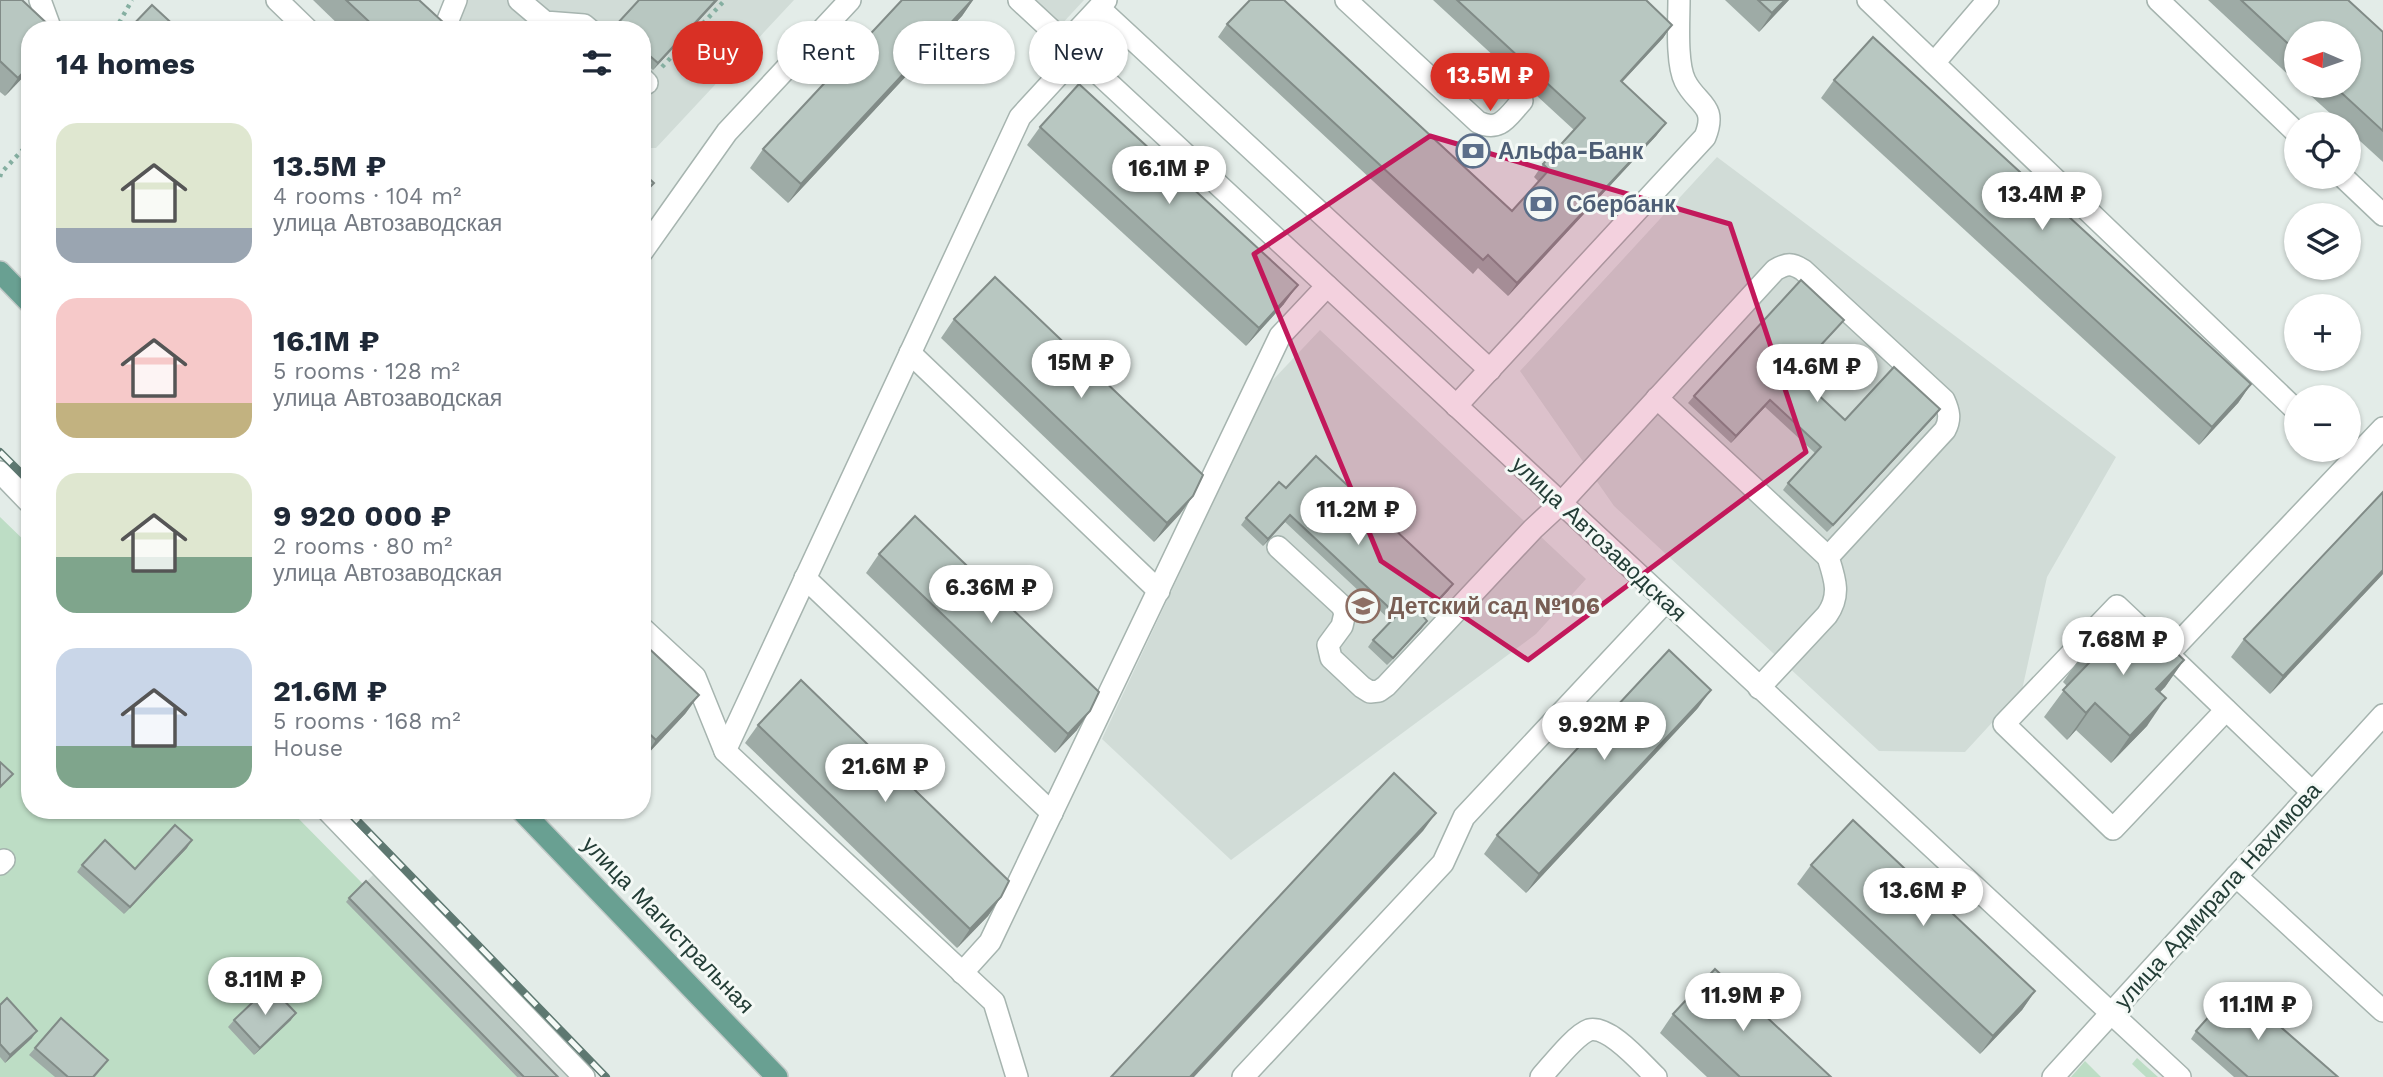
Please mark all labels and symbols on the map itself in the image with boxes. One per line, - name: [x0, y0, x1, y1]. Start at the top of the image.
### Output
- north arrow: [2284, 21, 2361, 98]
- pin: 13.5M ₽: [1425, 54, 1555, 113]
- bank icon: Альфа-Банк: [1454, 132, 1492, 170]
- place label: Альфа-Банк: [1498, 138, 1644, 165]
- pin: 16.1M ₽: [1104, 146, 1234, 206]
- pin: 13.4M ₽: [1977, 173, 2107, 232]
- bank icon: Сбербанк: [1522, 185, 1560, 223]
- place label: Сбербанк: [1566, 191, 1676, 218]
- pin: 15M ₽: [1032, 340, 1130, 400]
- pin: 14.6M ₽: [1752, 344, 1882, 404]
- street label: улица Автозаводская: [1506, 451, 1692, 627]
- pin: 11.2M ₽: [1293, 488, 1423, 547]
- pin: 6.36M ₽: [926, 566, 1056, 625]
- school or university icon: Детский сад №106: [1344, 587, 1382, 625]
- place label: Детский сад №106: [1388, 593, 1600, 620]
- pin: 7.68M ₽: [2058, 618, 2188, 677]
- pin: 9.92M ₽: [1539, 702, 1669, 762]
- pin: 21.6M ₽: [820, 744, 950, 804]
- street label: улица Адмирала Нахимова: [2109, 777, 2327, 1015]
- street label: улица Магистральная: [576, 831, 760, 1019]
- pin: 13.6M ₽: [1858, 869, 1988, 928]
- pin: 8.11M ₽: [200, 958, 330, 1017]
- pin: 11.9M ₽: [1678, 974, 1808, 1033]
- pin: 11.1M ₽: [2193, 982, 2323, 1042]

